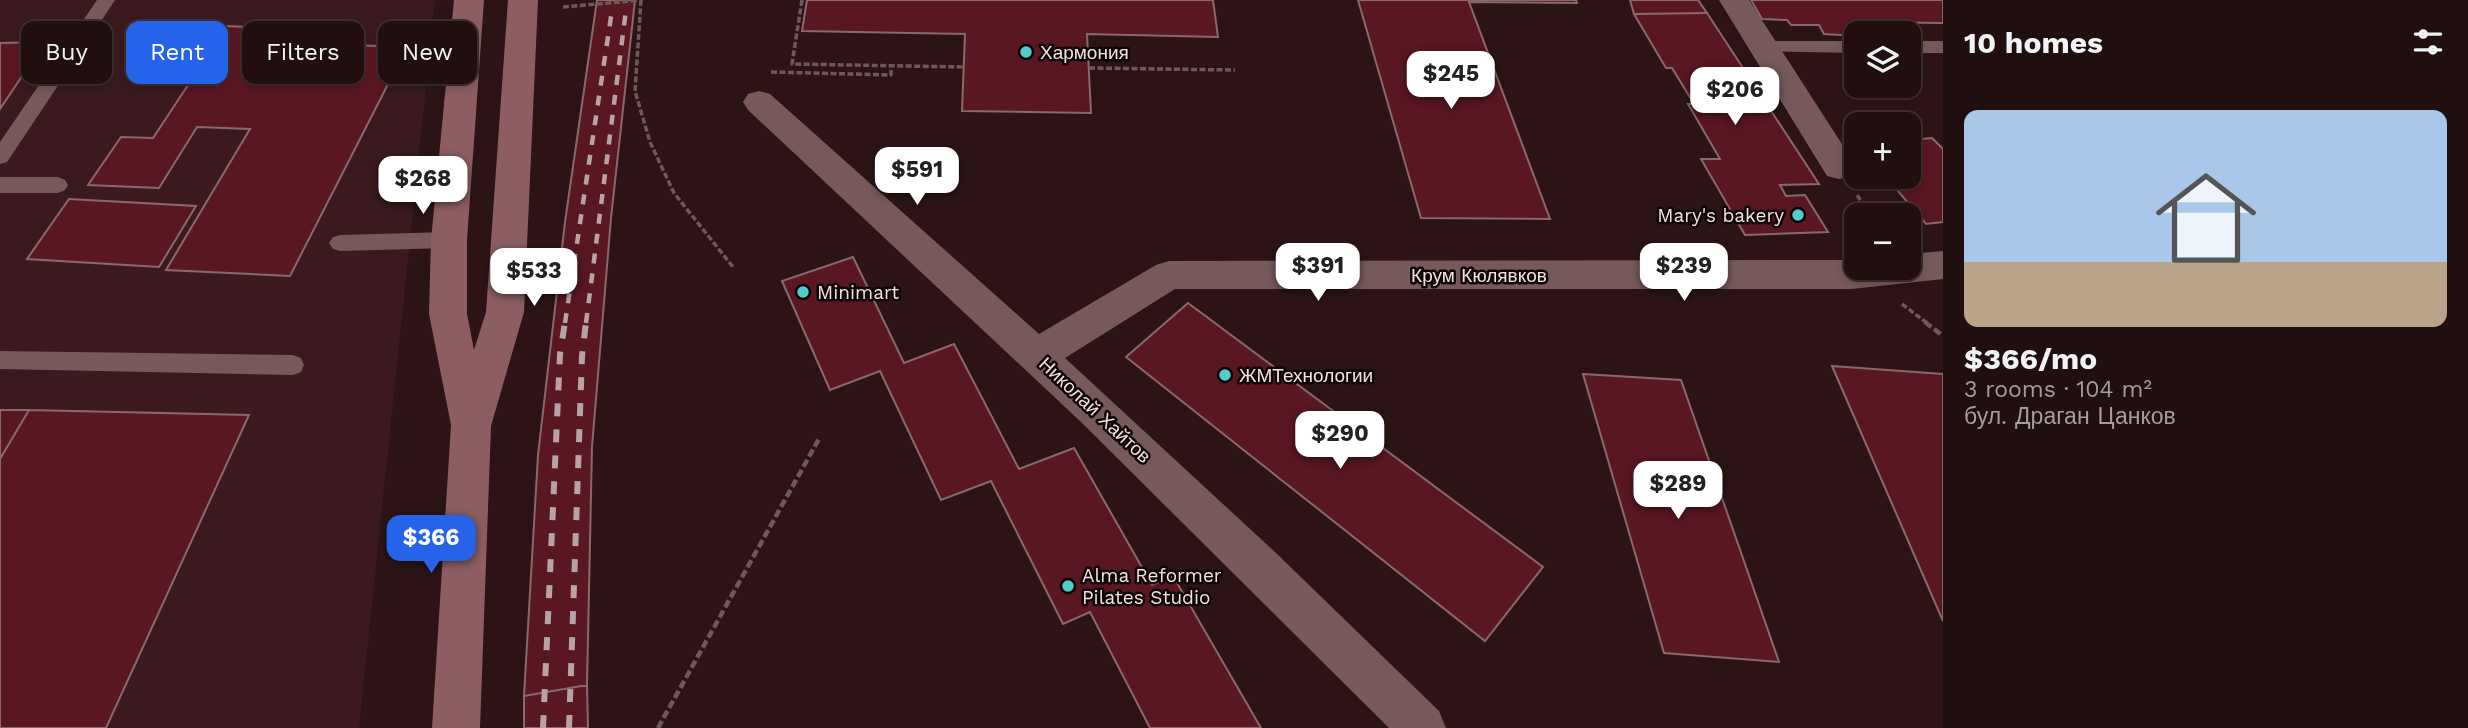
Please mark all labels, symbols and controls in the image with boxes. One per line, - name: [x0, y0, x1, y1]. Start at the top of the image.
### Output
- chip: Buy: [21, 21, 112, 84]
- chip: Rent: [126, 21, 228, 84]
- chip: Filters: [242, 21, 364, 84]
- chip: New: [378, 21, 477, 84]
- map controls: [1844, 21, 1921, 280]
- button: layers: [1844, 21, 1921, 98]
- icon: filters: [2409, 23, 2447, 61]
- text: 10 homes: [1964, 25, 2103, 60]
- place label: Хармония: [1040, 41, 1129, 64]
- marker: Хармония: [1018, 44, 1034, 60]
- pin: $245: [1410, 52, 1492, 111]
- text: $245: [1423, 60, 1479, 87]
- pin: $206: [1694, 68, 1776, 127]
- text: $206: [1706, 76, 1764, 103]
- button: +: [1844, 112, 1921, 189]
- pin: $591: [876, 148, 958, 207]
- icon: home: [2143, 155, 2269, 281]
- pin: $268: [382, 156, 464, 216]
- text: $591: [891, 156, 943, 183]
- text: $268: [394, 165, 452, 192]
- button: −: [1844, 203, 1921, 280]
- place label: Mary's bakery: [1657, 204, 1784, 227]
- marker: Mary's bakery: [1790, 207, 1806, 223]
- pin: $391: [1277, 244, 1359, 303]
- pin: $239: [1643, 244, 1725, 303]
- pin: $533: [493, 248, 575, 308]
- text: $391: [1292, 252, 1344, 279]
- text: $239: [1656, 252, 1712, 279]
- text: $533: [506, 257, 562, 284]
- street label: Крум Кюлявков: [1411, 264, 1547, 287]
- place label: Minimart: [817, 281, 899, 304]
- marker: Minimart: [795, 284, 811, 300]
- text: $366/mo: [1964, 341, 2097, 376]
- street label: Николай Хайтов: [1034, 352, 1156, 468]
- place label: ЖМТехнологии: [1239, 364, 1373, 387]
- marker: ЖМТехнологии: [1217, 367, 1233, 383]
- text: 3 rooms · 104 m²: [1964, 376, 2152, 403]
- text: бул. Драган Цанков: [1964, 403, 2176, 430]
- pin: $290: [1299, 412, 1381, 471]
- text: $290: [1311, 420, 1369, 447]
- pin: $289: [1637, 462, 1719, 521]
- text: $289: [1649, 470, 1707, 497]
- pin: $366: [390, 516, 472, 575]
- text: $366: [403, 524, 459, 551]
- place label: Alma Reformer Pilates Studio: [1082, 564, 1222, 609]
- marker: Alma Reformer Pilates Studio: [1060, 578, 1076, 594]

